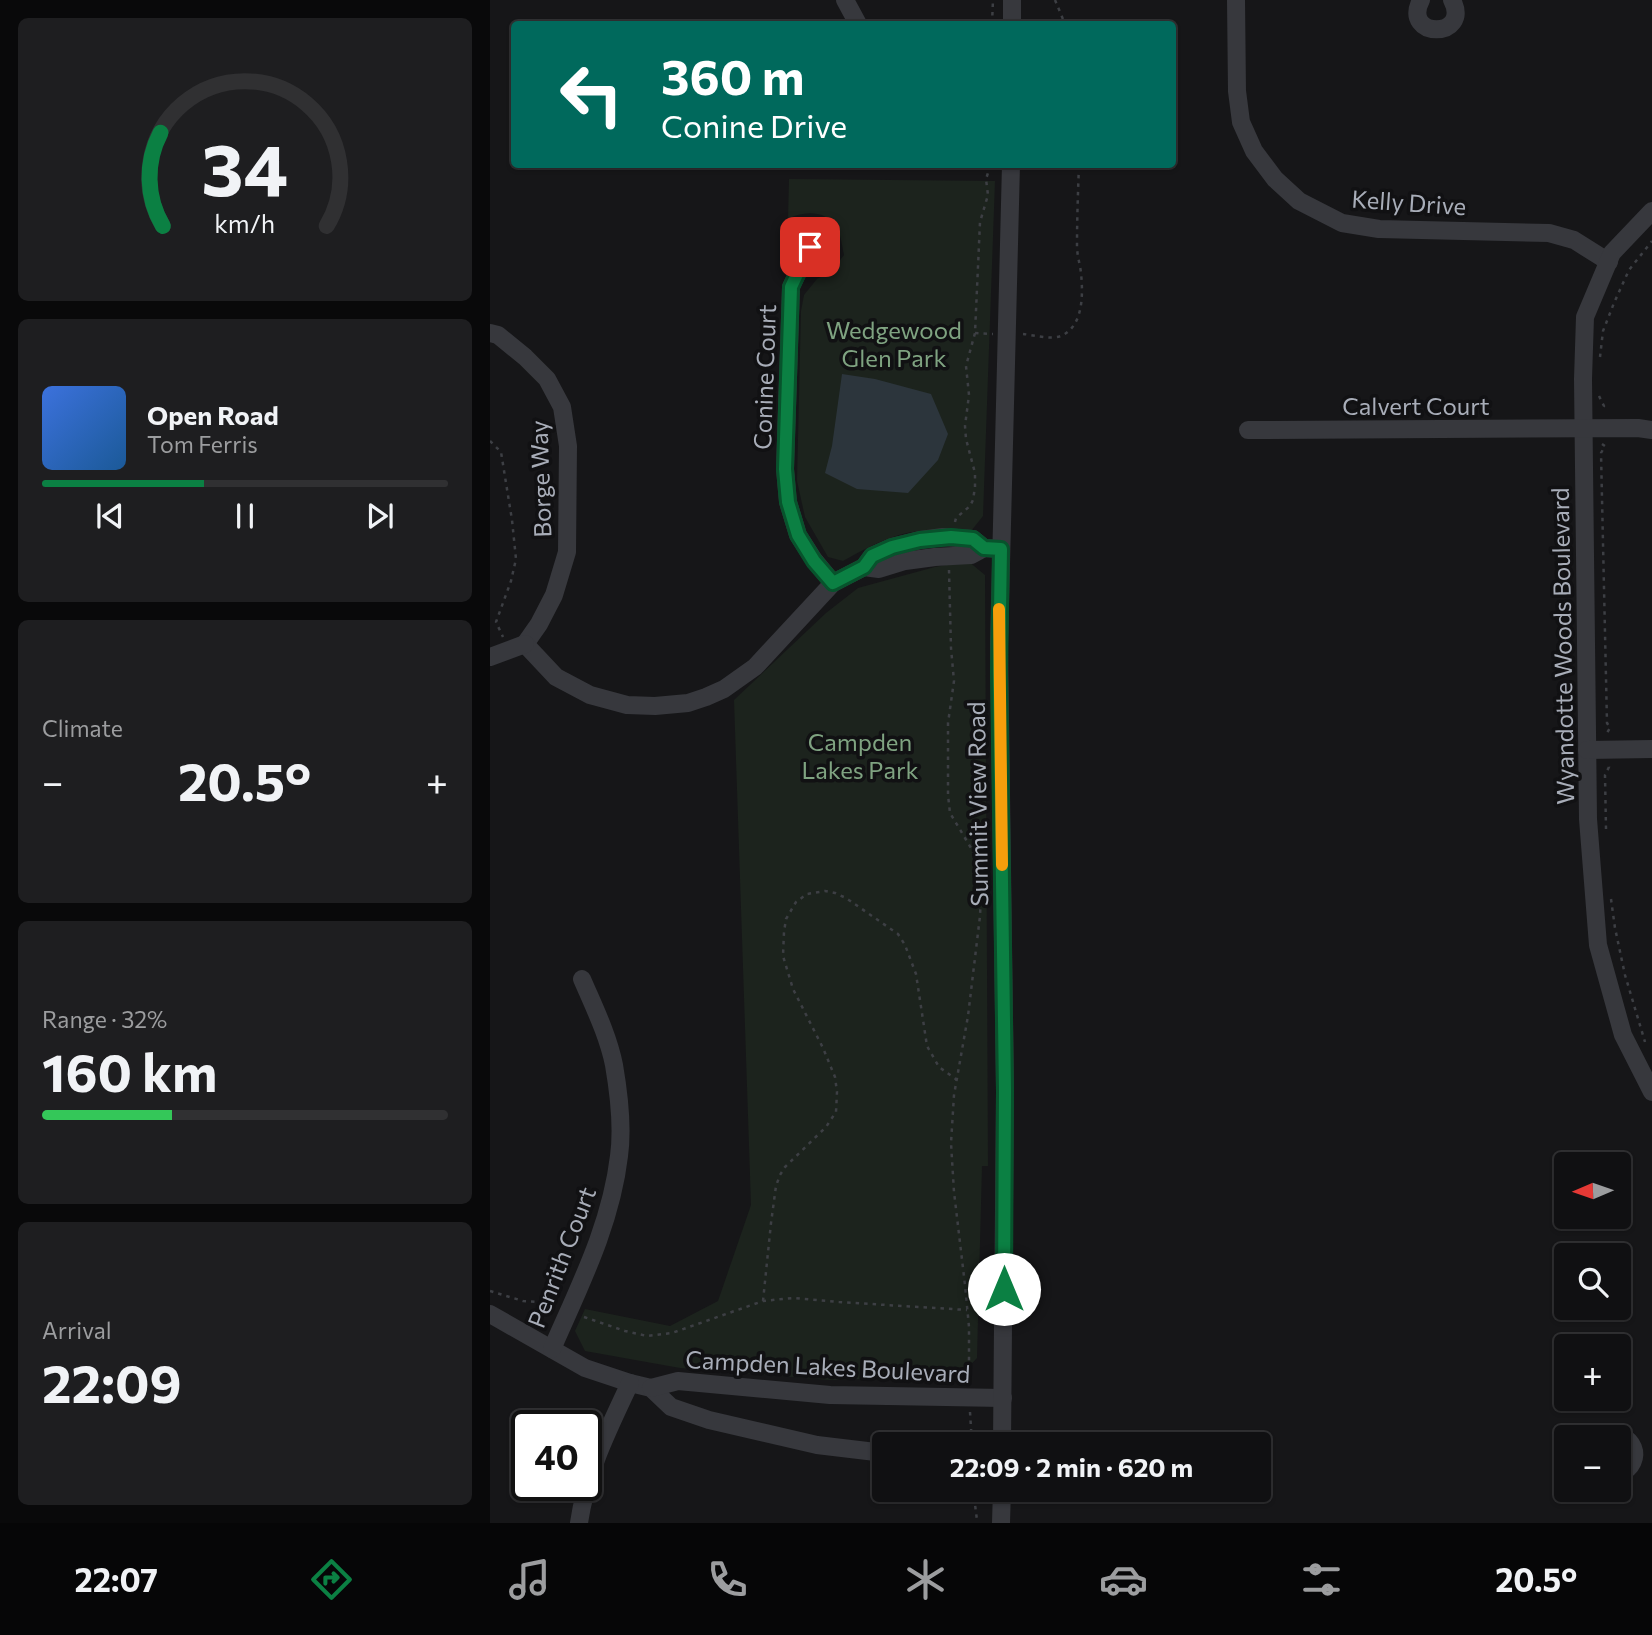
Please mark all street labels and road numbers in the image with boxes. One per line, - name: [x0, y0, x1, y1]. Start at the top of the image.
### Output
- street label: Kelly Drive: [1351, 184, 1467, 220]
- street label: Conine Court: [747, 304, 781, 450]
- street label: Calvert Court: [1342, 391, 1490, 420]
- street label: Borge Way: [523, 420, 557, 538]
- street label: Wyandotte Woods Boulevard: [1545, 487, 1579, 805]
- street label: Summit View Road: [961, 701, 993, 907]
- street label: Penrith Court: [521, 1182, 601, 1332]
- street label: Campden Lakes Boulevard: [685, 1344, 971, 1388]

